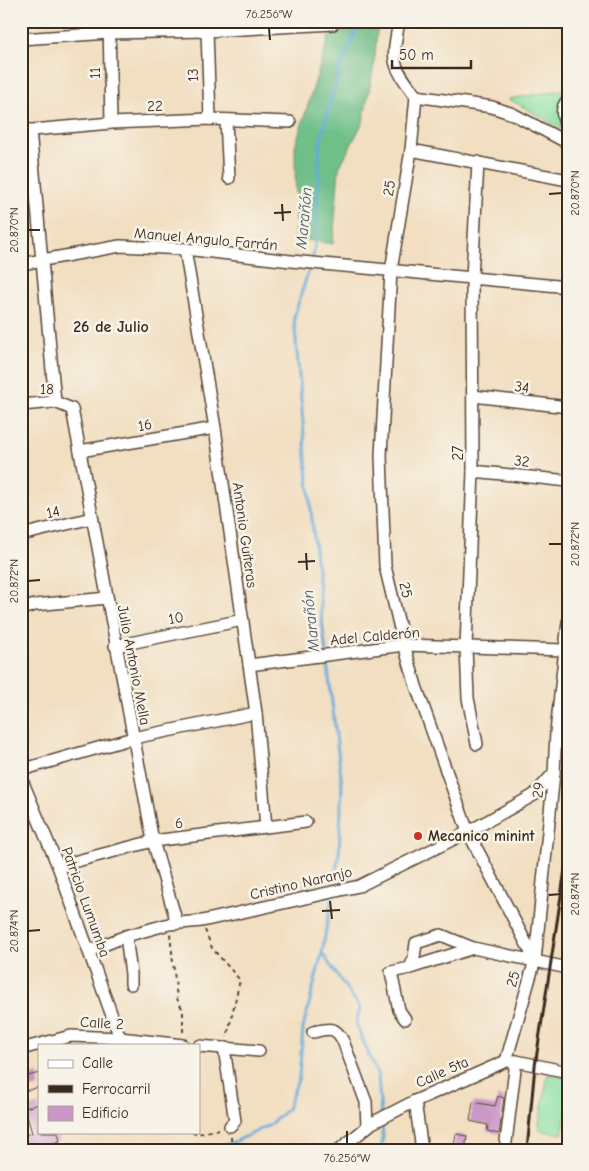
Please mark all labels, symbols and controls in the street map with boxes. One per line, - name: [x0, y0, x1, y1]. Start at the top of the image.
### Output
- text: 76.256°W: [246, 7, 293, 21]
- scale bar: [392, 38, 470, 70]
- text: 50 m: [399, 46, 434, 64]
- street label: 11: [86, 67, 104, 79]
- street label: 13: [184, 68, 202, 82]
- street label: 22: [147, 97, 163, 115]
- text: 20.870°N: [568, 170, 582, 216]
- street label: 25: [379, 179, 399, 197]
- water label: Marañón: [292, 186, 316, 251]
- text: 20.870°N: [7, 207, 21, 253]
- street label: Manuel Angulo Farrán: [133, 224, 279, 254]
- district label: 26 de Julio: [73, 318, 149, 336]
- street label: 34: [514, 377, 530, 397]
- street label: 18: [40, 380, 54, 398]
- street label: 16: [137, 415, 153, 435]
- street label: 27: [449, 446, 467, 460]
- street label: 32: [513, 451, 531, 471]
- street label: Antonio Guiteras: [229, 481, 261, 589]
- street label: 14: [45, 502, 61, 522]
- text: 20.872°N: [568, 522, 582, 566]
- text: 20.872°N: [7, 559, 21, 603]
- street label: 25: [395, 580, 417, 600]
- water label: Marañón: [299, 589, 323, 654]
- street label: Julio Antonio Mella: [114, 603, 154, 727]
- street label: 10: [167, 608, 185, 628]
- street label: Adel Calderón: [329, 623, 421, 649]
- street label: 29: [528, 781, 548, 799]
- street label: 6: [174, 814, 184, 832]
- place label: Mecanico minint: [428, 827, 536, 845]
- marker: Mecanico minint: [412, 830, 424, 842]
- street label: Patricio Lumumba: [58, 844, 114, 960]
- street label: Cristino Naranjo: [248, 862, 354, 904]
- text: 20.874°N: [568, 873, 582, 915]
- text: 20.874°N: [7, 910, 21, 952]
- street label: 25: [502, 969, 524, 989]
- street label: Calle 2: [80, 1013, 124, 1033]
- legend: [38, 1044, 200, 1134]
- street label: Calle 5ta: [413, 1052, 471, 1092]
- text: Calle: [82, 1054, 114, 1072]
- text: Ferrocarril: [82, 1080, 150, 1098]
- text: Edificio: [82, 1104, 129, 1122]
- text: 76.256°W: [324, 1151, 371, 1165]

